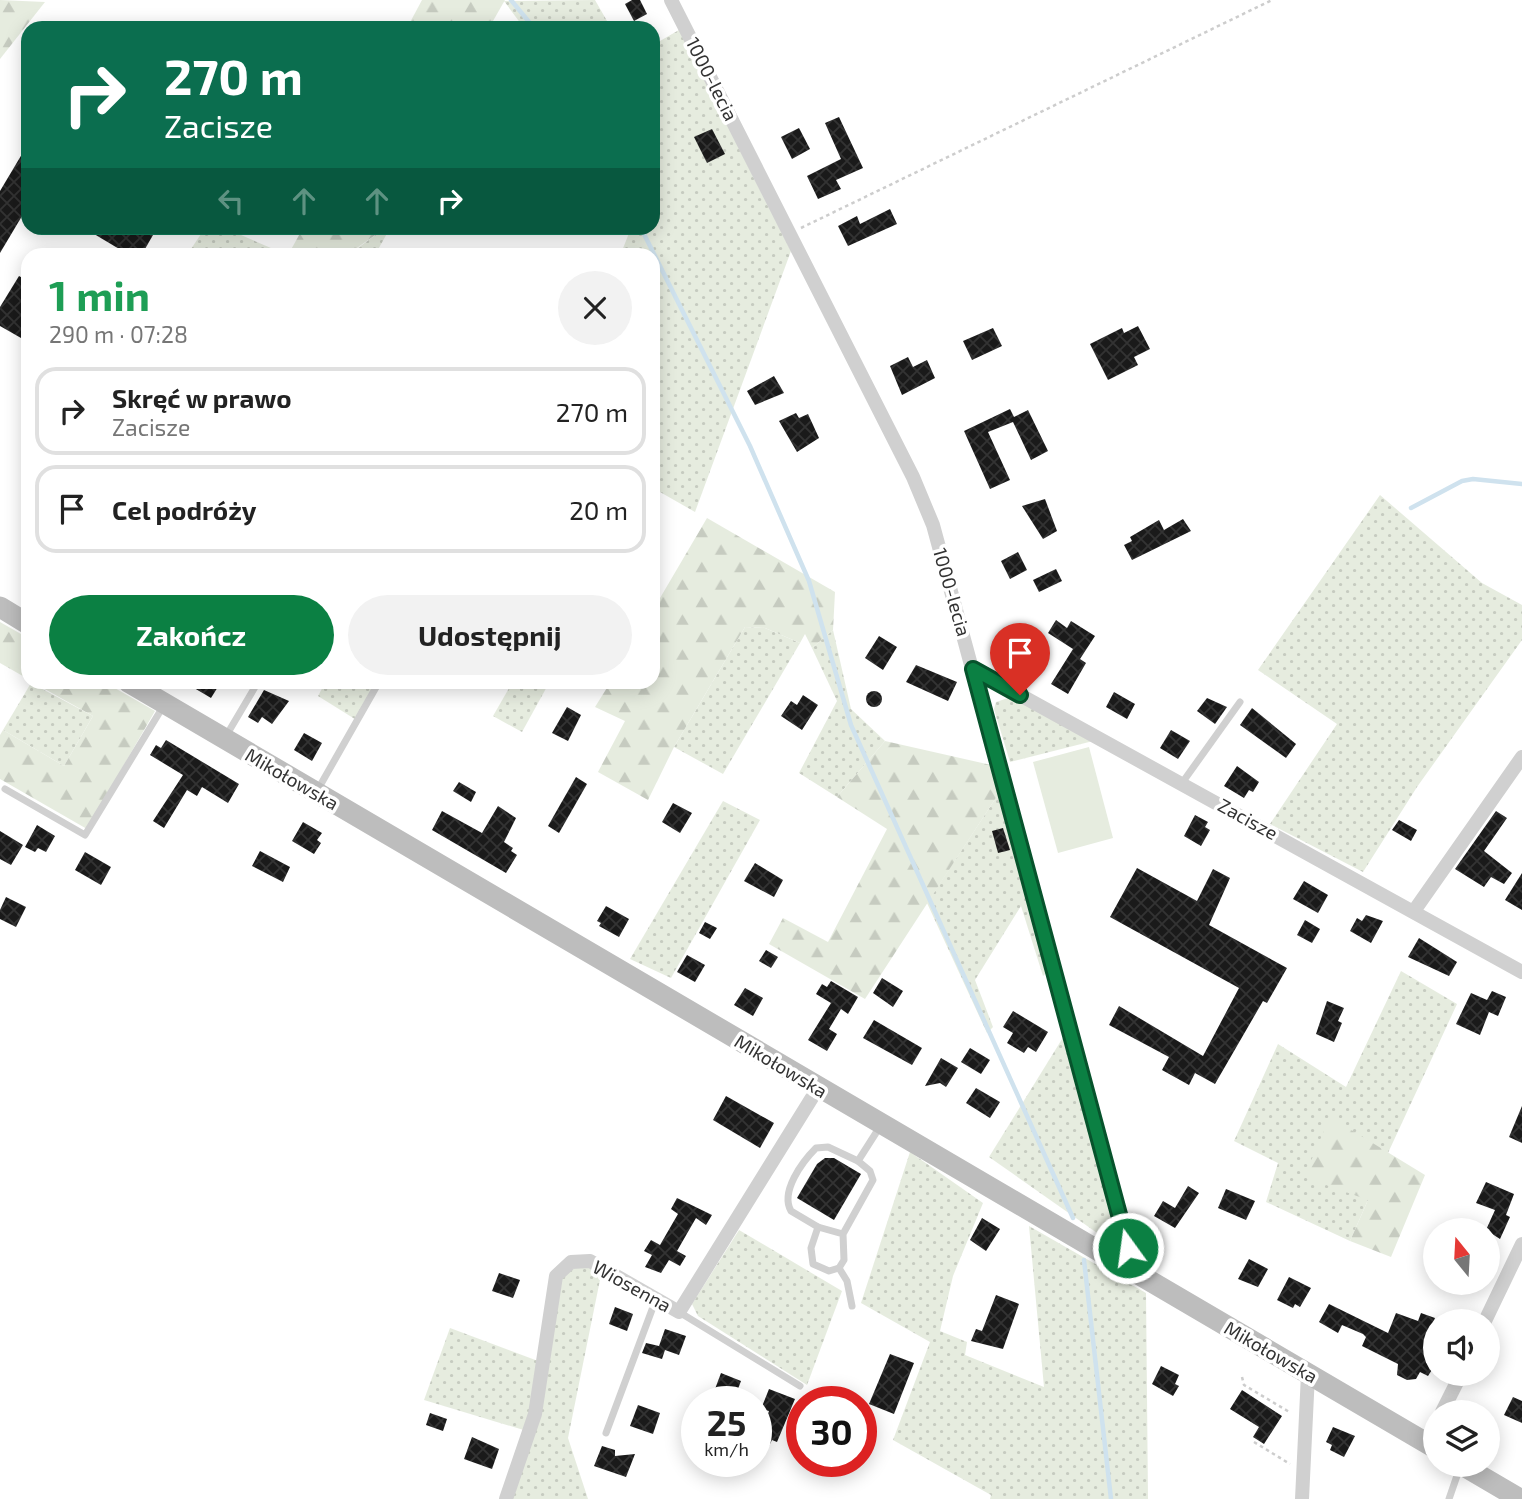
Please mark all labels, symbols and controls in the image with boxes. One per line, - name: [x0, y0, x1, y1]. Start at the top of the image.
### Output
- street label: 1000-lecia: [682, 33, 743, 124]
- text: 270 m: [164, 46, 303, 105]
- icon: right: [49, 49, 140, 140]
- text: Zacisze: [164, 106, 273, 144]
- icon: left: [212, 182, 250, 220]
- icon: ahead: [285, 182, 323, 220]
- icon: ahead: [358, 182, 396, 220]
- icon: right: [431, 182, 469, 220]
- text: 1 min: [49, 269, 150, 319]
- button: close: [558, 271, 632, 345]
- text: 290 m · 07:28: [49, 320, 188, 348]
- text: Skręć w prawo: [112, 382, 292, 413]
- icon: right: [53, 392, 91, 430]
- text: 270 m: [556, 396, 628, 427]
- text: Zacisze: [112, 413, 190, 441]
- icon: arrive: [53, 490, 91, 528]
- text: Cel podróży: [112, 494, 257, 525]
- text: 20 m: [569, 494, 628, 525]
- street label: 1000-lecia: [929, 545, 976, 639]
- button: Zakończ: [49, 595, 334, 675]
- button: Udostępnij: [348, 595, 632, 675]
- pin: [990, 623, 1050, 695]
- icon: arrive: [1001, 634, 1039, 672]
- street label: Mikołowska: [241, 743, 343, 815]
- street label: Zacisze: [1214, 793, 1282, 844]
- street label: Mikołowska: [731, 1029, 832, 1102]
- position arrow: [1091, 1211, 1165, 1285]
- north arrow: [1423, 1218, 1500, 1295]
- map controls: [1423, 1218, 1500, 1477]
- street label: Wiosenna: [589, 1255, 675, 1316]
- button: sound: [1423, 1309, 1500, 1386]
- street label: Mikołowska: [1220, 1316, 1322, 1388]
- speed limit sign: 30: [786, 1386, 877, 1477]
- button: layers: [1423, 1400, 1500, 1477]
- text: 25: [707, 1401, 746, 1443]
- text: km/h: [704, 1438, 749, 1460]

